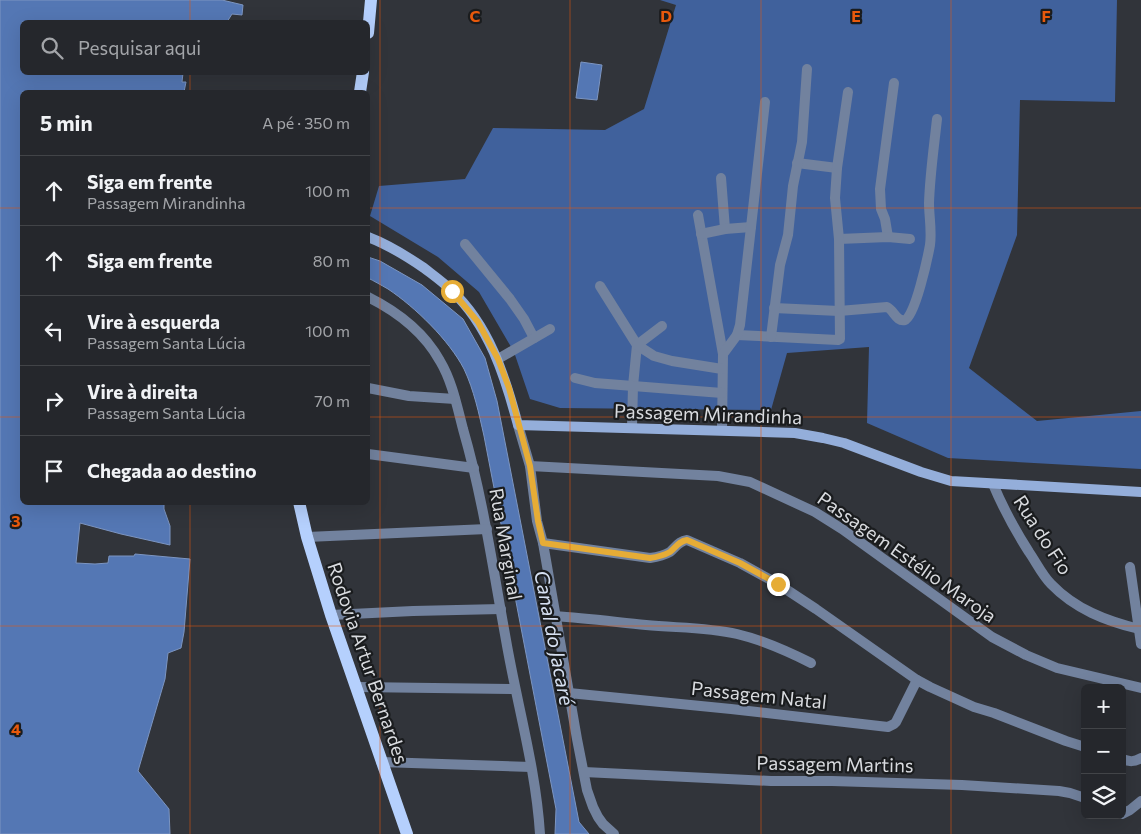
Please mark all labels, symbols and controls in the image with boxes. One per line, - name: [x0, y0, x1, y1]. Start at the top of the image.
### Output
- text: C: [470, 6, 481, 25]
- text: D: [660, 6, 672, 25]
- text: E: [851, 6, 861, 25]
- text: F: [1041, 6, 1051, 25]
- search box: [20, 20, 370, 75]
- icon: search: [38, 34, 66, 62]
- text: Pesquisar aqui: [78, 36, 201, 59]
- text: 5 min: [40, 110, 93, 135]
- text: A pé · 350 m: [262, 113, 350, 132]
- text: Siga em frente: [87, 170, 212, 193]
- icon: ahead: [40, 177, 68, 205]
- text: 100 m: [305, 181, 350, 200]
- text: Passagem Mirandinha: [87, 193, 246, 212]
- icon: ahead: [40, 247, 68, 275]
- text: Siga em frente: [87, 249, 212, 272]
- text: 80 m: [313, 251, 350, 270]
- route start: [441, 280, 464, 303]
- text: Vire à esquerda: [87, 310, 220, 333]
- icon: left: [40, 317, 68, 345]
- text: 100 m: [305, 321, 350, 340]
- text: Passagem Santa Lúcia: [87, 333, 246, 352]
- text: Vire à direita: [87, 380, 198, 403]
- icon: right: [40, 387, 68, 415]
- text: 70 m: [314, 391, 350, 410]
- street label: Passagem Mirandinha: [614, 399, 803, 428]
- text: Passagem Santa Lúcia: [87, 403, 246, 422]
- icon: arrive: [40, 457, 68, 485]
- text: Chegada ao destino: [87, 459, 257, 482]
- street label: Rua Marginal: [485, 486, 528, 602]
- street label: Passagem Estélio Maroja: [813, 486, 1001, 627]
- street label: Rua do Fio: [1009, 491, 1078, 579]
- text: 3: [11, 511, 21, 530]
- street label: Rodovia Artur Bernardes: [323, 559, 414, 767]
- water label: Canal do Jacaré: [530, 568, 580, 708]
- route end: [767, 573, 790, 596]
- street label: Passagem Natal: [690, 676, 828, 713]
- map controls: [1081, 684, 1126, 819]
- button: +: [1081, 684, 1126, 729]
- text: 4: [11, 719, 21, 738]
- button: −: [1081, 729, 1126, 774]
- street label: Passagem Martins: [756, 751, 914, 776]
- button: layers: [1081, 774, 1126, 819]

